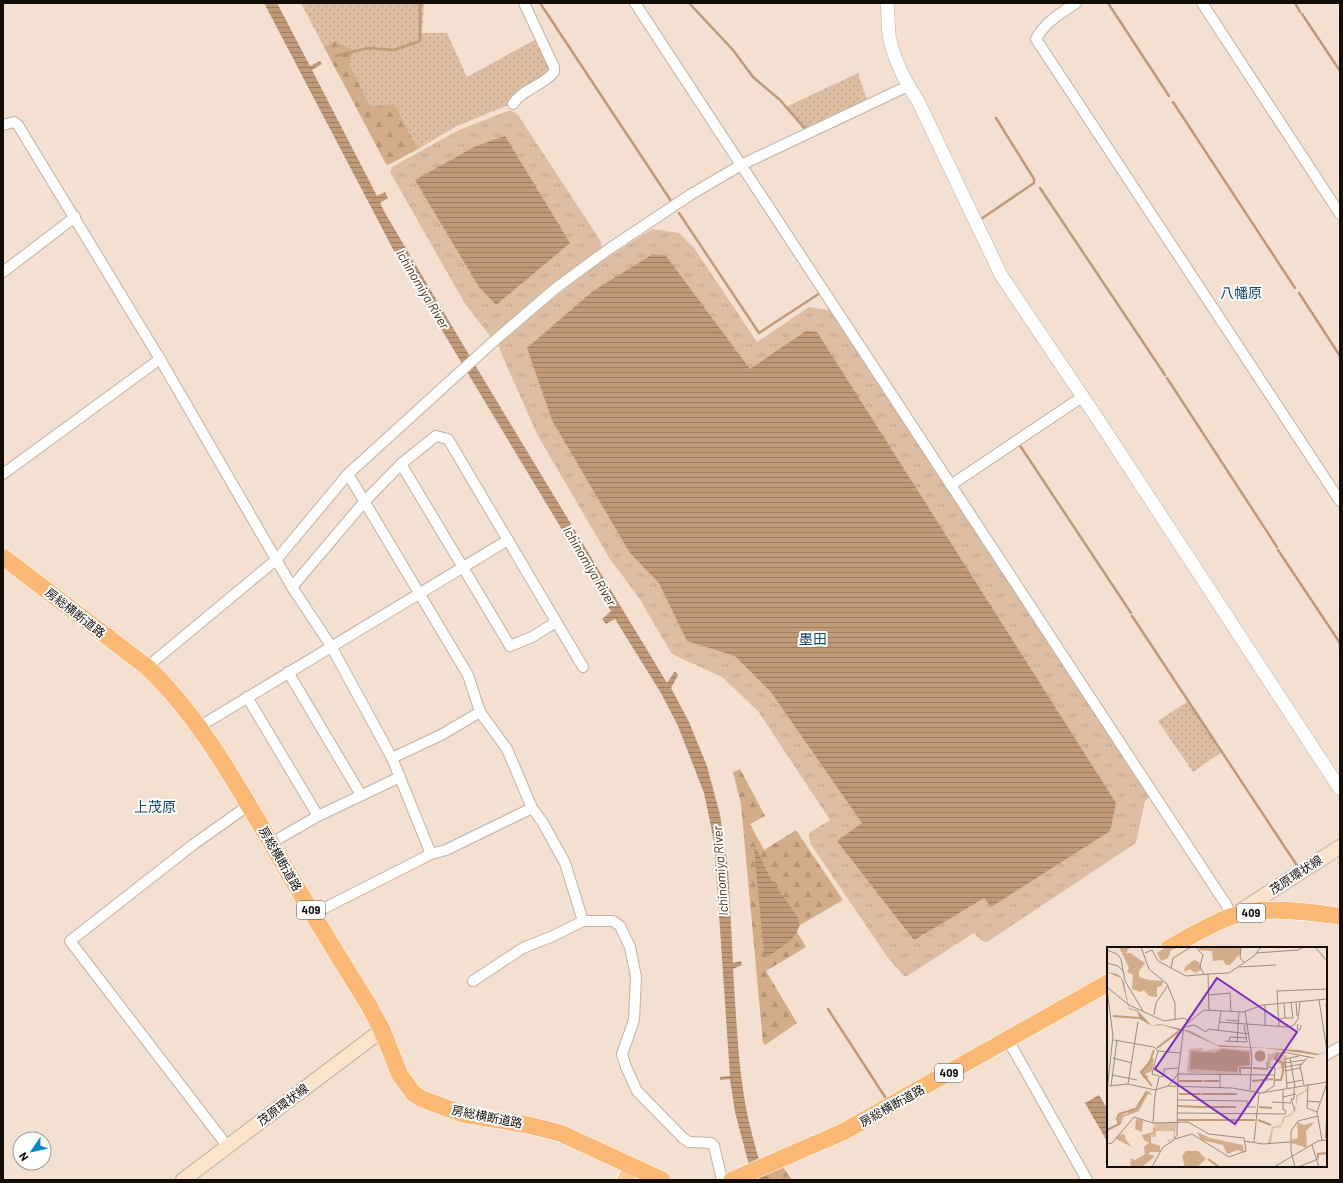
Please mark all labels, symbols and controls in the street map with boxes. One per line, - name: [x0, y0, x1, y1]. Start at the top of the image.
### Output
- water label: Ichinomiya River: [393, 246, 453, 332]
- district label: 八幡原: [1220, 284, 1262, 301]
- water label: Ichinomiya River: [560, 523, 620, 609]
- street label: 房総横断道路: [43, 585, 108, 640]
- district label: 墨田: [799, 630, 827, 647]
- district label: 上茂原: [134, 798, 176, 815]
- street label: 房総横断道路: [257, 824, 305, 893]
- water label: Ichinomiya River: [709, 825, 731, 916]
- street label: 茂原環状線: [1266, 852, 1324, 896]
- road number: 409: [297, 901, 325, 919]
- road number: 409: [1237, 904, 1265, 922]
- inset map: [1107, 947, 1327, 1167]
- road number: 409: [935, 1064, 963, 1082]
- street label: 茂原環状線: [254, 1081, 311, 1128]
- street label: 房総横断道路: [857, 1082, 926, 1129]
- street label: 房総横断道路: [451, 1102, 524, 1130]
- north arrow: [12, 1131, 52, 1171]
- text: N: [16, 1150, 31, 1164]

